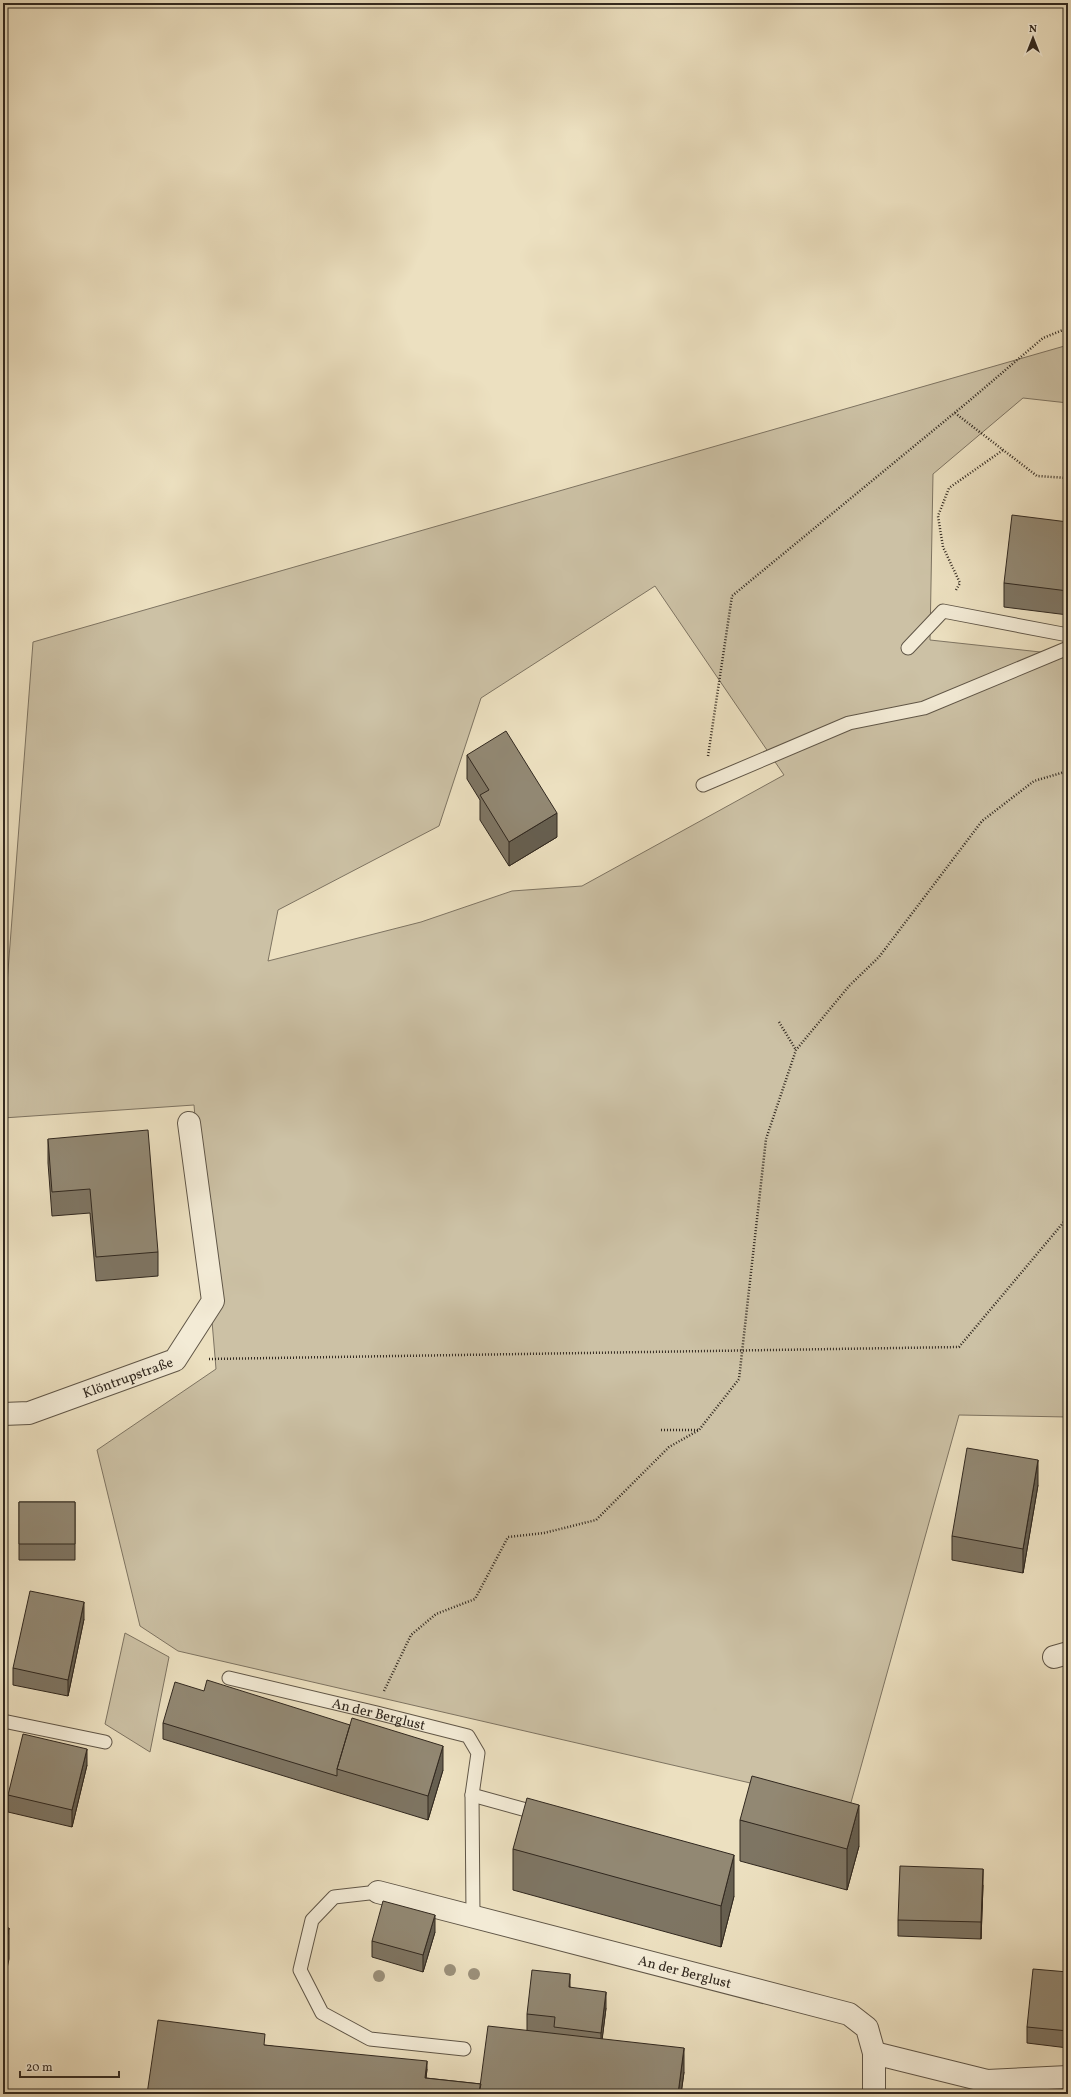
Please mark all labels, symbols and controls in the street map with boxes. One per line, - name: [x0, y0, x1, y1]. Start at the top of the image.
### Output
- north arrow: [1013, 18, 1053, 58]
- text: N: [1029, 22, 1037, 37]
- street label: Klöntrupstraße: [80, 1353, 176, 1404]
- street label: An der Berglust: [330, 1695, 427, 1736]
- street label: An der Berglust: [636, 1952, 733, 1994]
- scale bar: [20, 2053, 119, 2079]
- text: 20 m: [26, 2060, 53, 2076]

